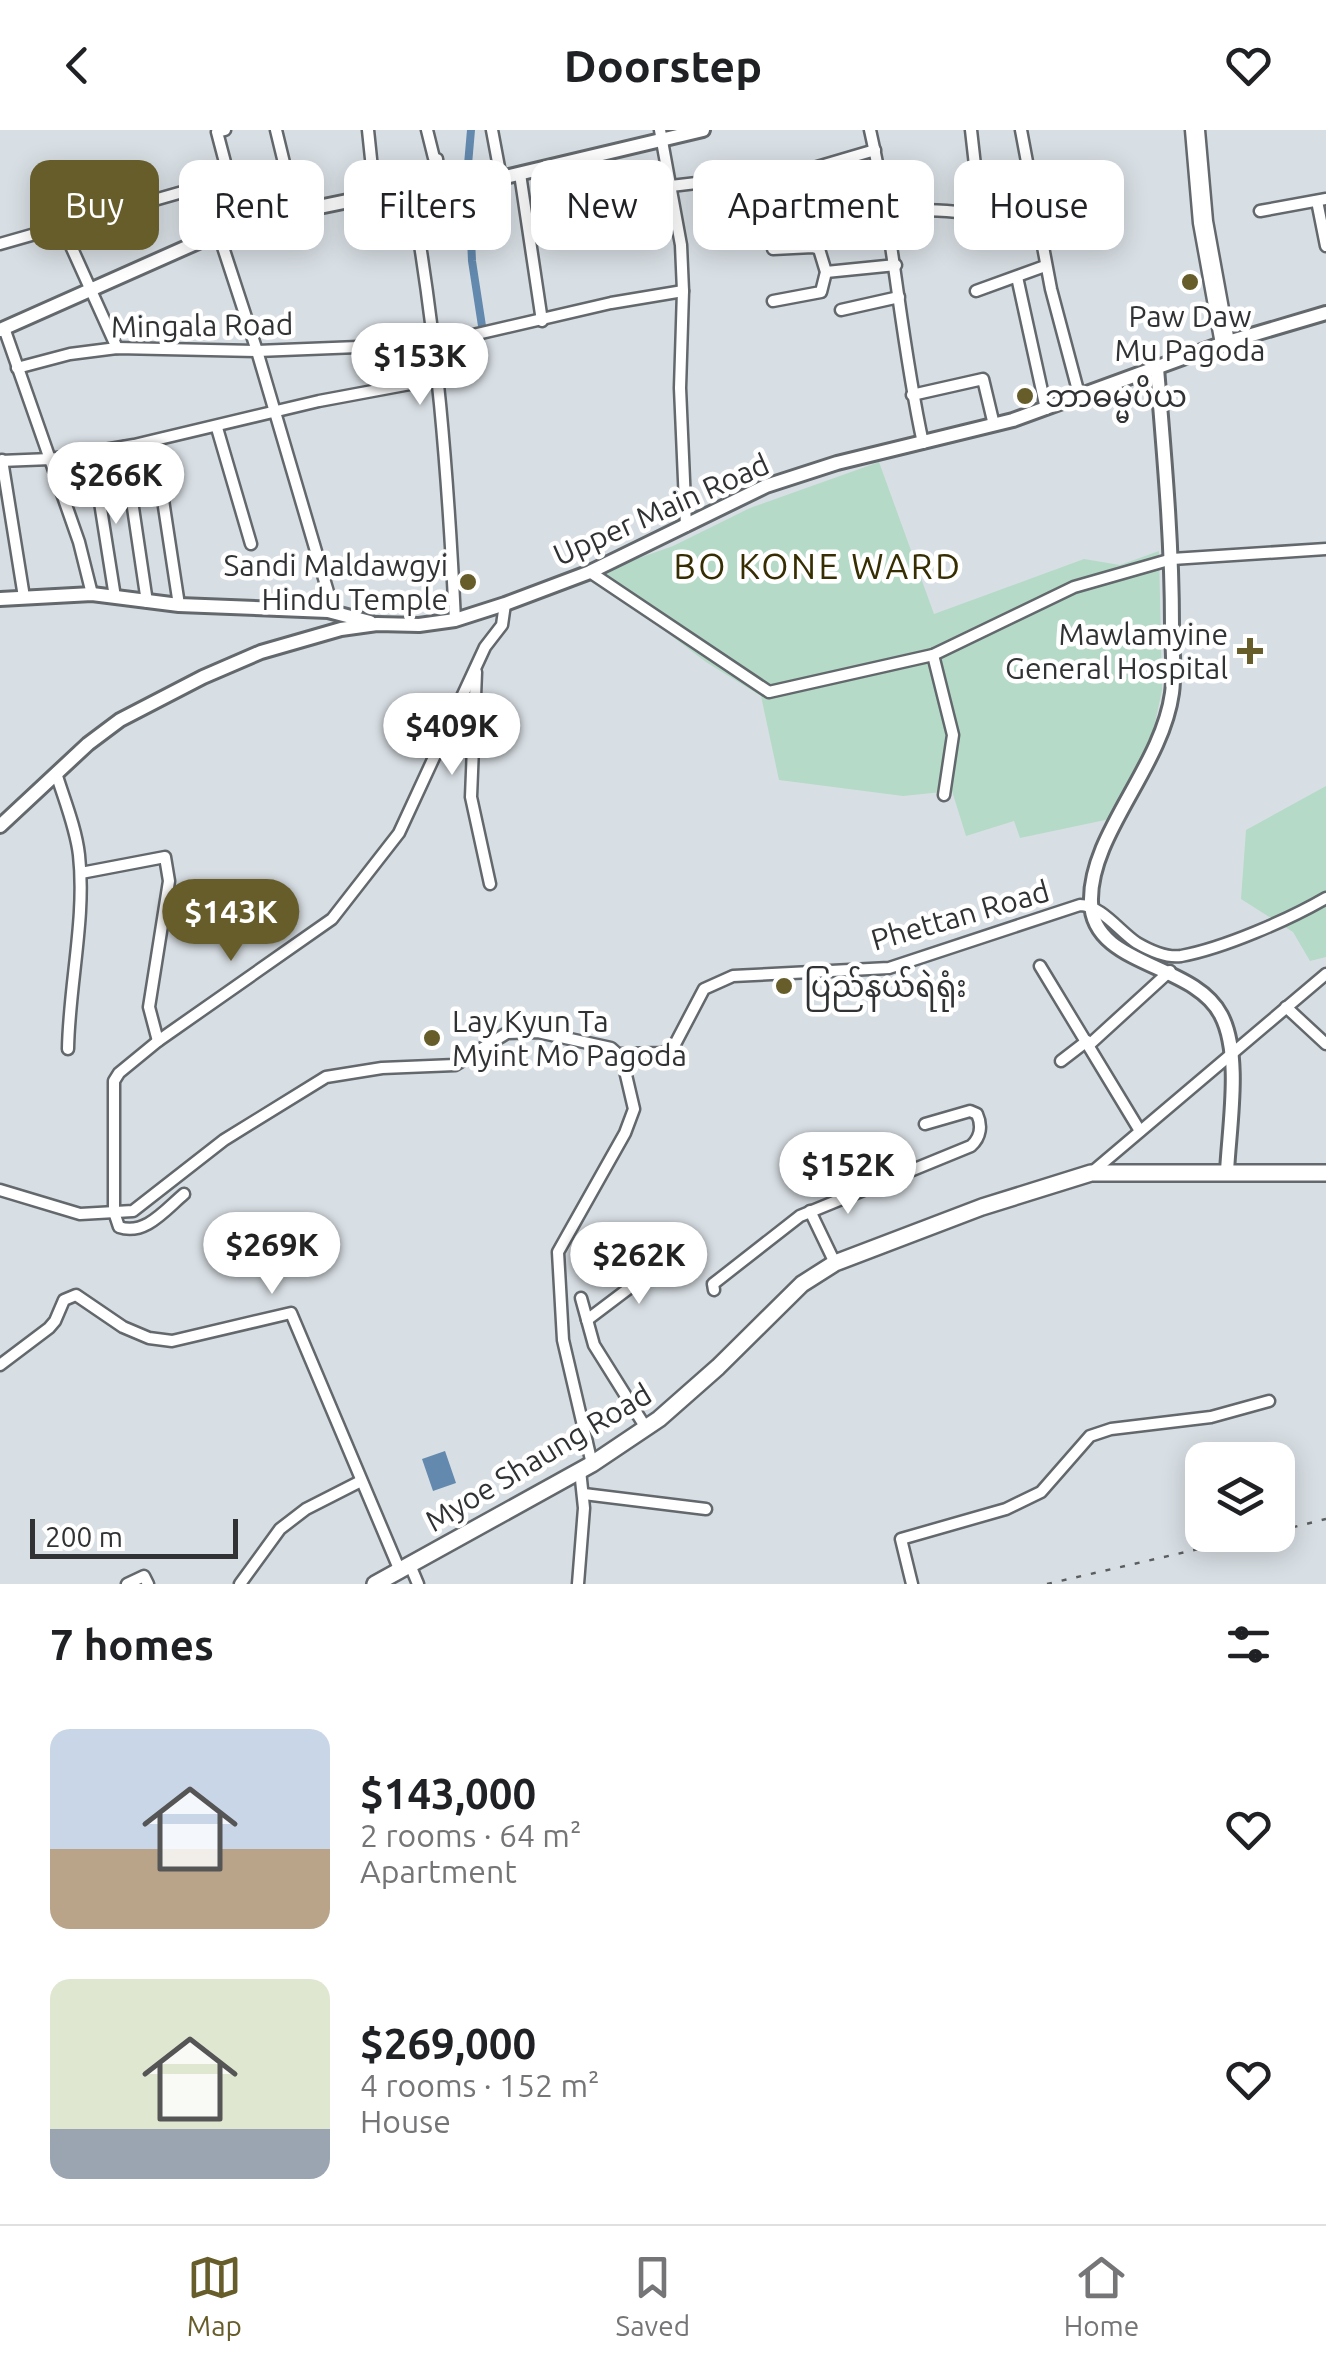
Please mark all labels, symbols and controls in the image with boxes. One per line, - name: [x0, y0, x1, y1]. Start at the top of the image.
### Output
- icon: back: [50, 38, 105, 93]
- icon: heart: [1221, 38, 1276, 93]
- text: Doorstep: [564, 40, 762, 91]
- chip: Buy: [30, 160, 159, 250]
- chip: Rent: [179, 160, 324, 250]
- chip: Filters: [344, 160, 511, 250]
- chip: New: [531, 160, 673, 250]
- chip: Apartment: [693, 160, 934, 250]
- chip: House: [954, 160, 1124, 250]
- marker: Paw Daw Mu Pagoda: [1179, 271, 1201, 293]
- place label: Paw Daw Mu Pagoda: [1115, 299, 1265, 367]
- street label: Mingala Road: [110, 306, 294, 344]
- pin: $153K: [350, 323, 490, 408]
- text: $153K: [373, 337, 467, 373]
- place label: ဘာဓမ္မပိယ: [1045, 375, 1187, 423]
- marker: ဘာဓမ္မပိယ: [1014, 385, 1036, 407]
- pin: $266K: [46, 442, 186, 527]
- street label: Upper Main Road: [548, 446, 774, 572]
- text: $266K: [69, 456, 163, 492]
- district label: BO KONE WARD: [674, 546, 962, 586]
- place label: Sandi Maldawgyi Hindu Temple: [224, 548, 448, 616]
- marker: Sandi Maldawgyi Hindu Temple: [457, 571, 479, 593]
- place label: Mawlamyine General Hospital: [1005, 617, 1228, 685]
- marker: Mawlamyine General Hospital: [1237, 638, 1263, 664]
- pin: $409K: [382, 693, 522, 778]
- text: $409K: [405, 707, 499, 743]
- street label: Phettan Road: [867, 873, 1053, 957]
- pin: $143K: [161, 879, 301, 964]
- text: $143K: [184, 893, 278, 929]
- place label: ပြည်နယ်ရဲရုံး: [804, 965, 967, 1012]
- marker: ပြည်နယ်ရဲရုံး: [773, 975, 795, 997]
- place label: Lay Kyun Ta Myint Mo Pagoda: [452, 1004, 687, 1072]
- marker: Lay Kyun Ta Myint Mo Pagoda: [421, 1027, 443, 1049]
- pin: $152K: [778, 1132, 918, 1217]
- text: $152K: [801, 1146, 895, 1182]
- pin: $269K: [202, 1212, 342, 1297]
- pin: $262K: [569, 1222, 709, 1307]
- text: $269K: [225, 1226, 319, 1262]
- text: $262K: [592, 1236, 686, 1272]
- street label: Myoe Shaung Road: [419, 1376, 657, 1538]
- map controls: [1185, 1442, 1295, 1552]
- button: layers: [1185, 1442, 1295, 1552]
- scale bar: [30, 1514, 238, 1558]
- text: 200 m: [45, 1521, 123, 1552]
- icon: filters: [1221, 1617, 1276, 1672]
- text: 7 homes: [50, 1621, 214, 1668]
- icon: home: [130, 1769, 250, 1889]
- text: $143,000: [360, 1770, 536, 1817]
- icon: heart: [1221, 1802, 1276, 1857]
- text: 2 rooms · 64 m²: [360, 1817, 581, 1853]
- text: Apartment: [360, 1853, 517, 1889]
- icon: home: [130, 2019, 250, 2139]
- text: $269,000: [360, 2020, 536, 2067]
- icon: heart: [1221, 2052, 1276, 2107]
- text: 4 rooms · 152 m²: [360, 2067, 600, 2103]
- text: House: [360, 2103, 451, 2139]
- tab: Map: [187, 2250, 242, 2341]
- tab: Saved: [616, 2250, 690, 2341]
- tab: Home: [1064, 2250, 1139, 2341]

